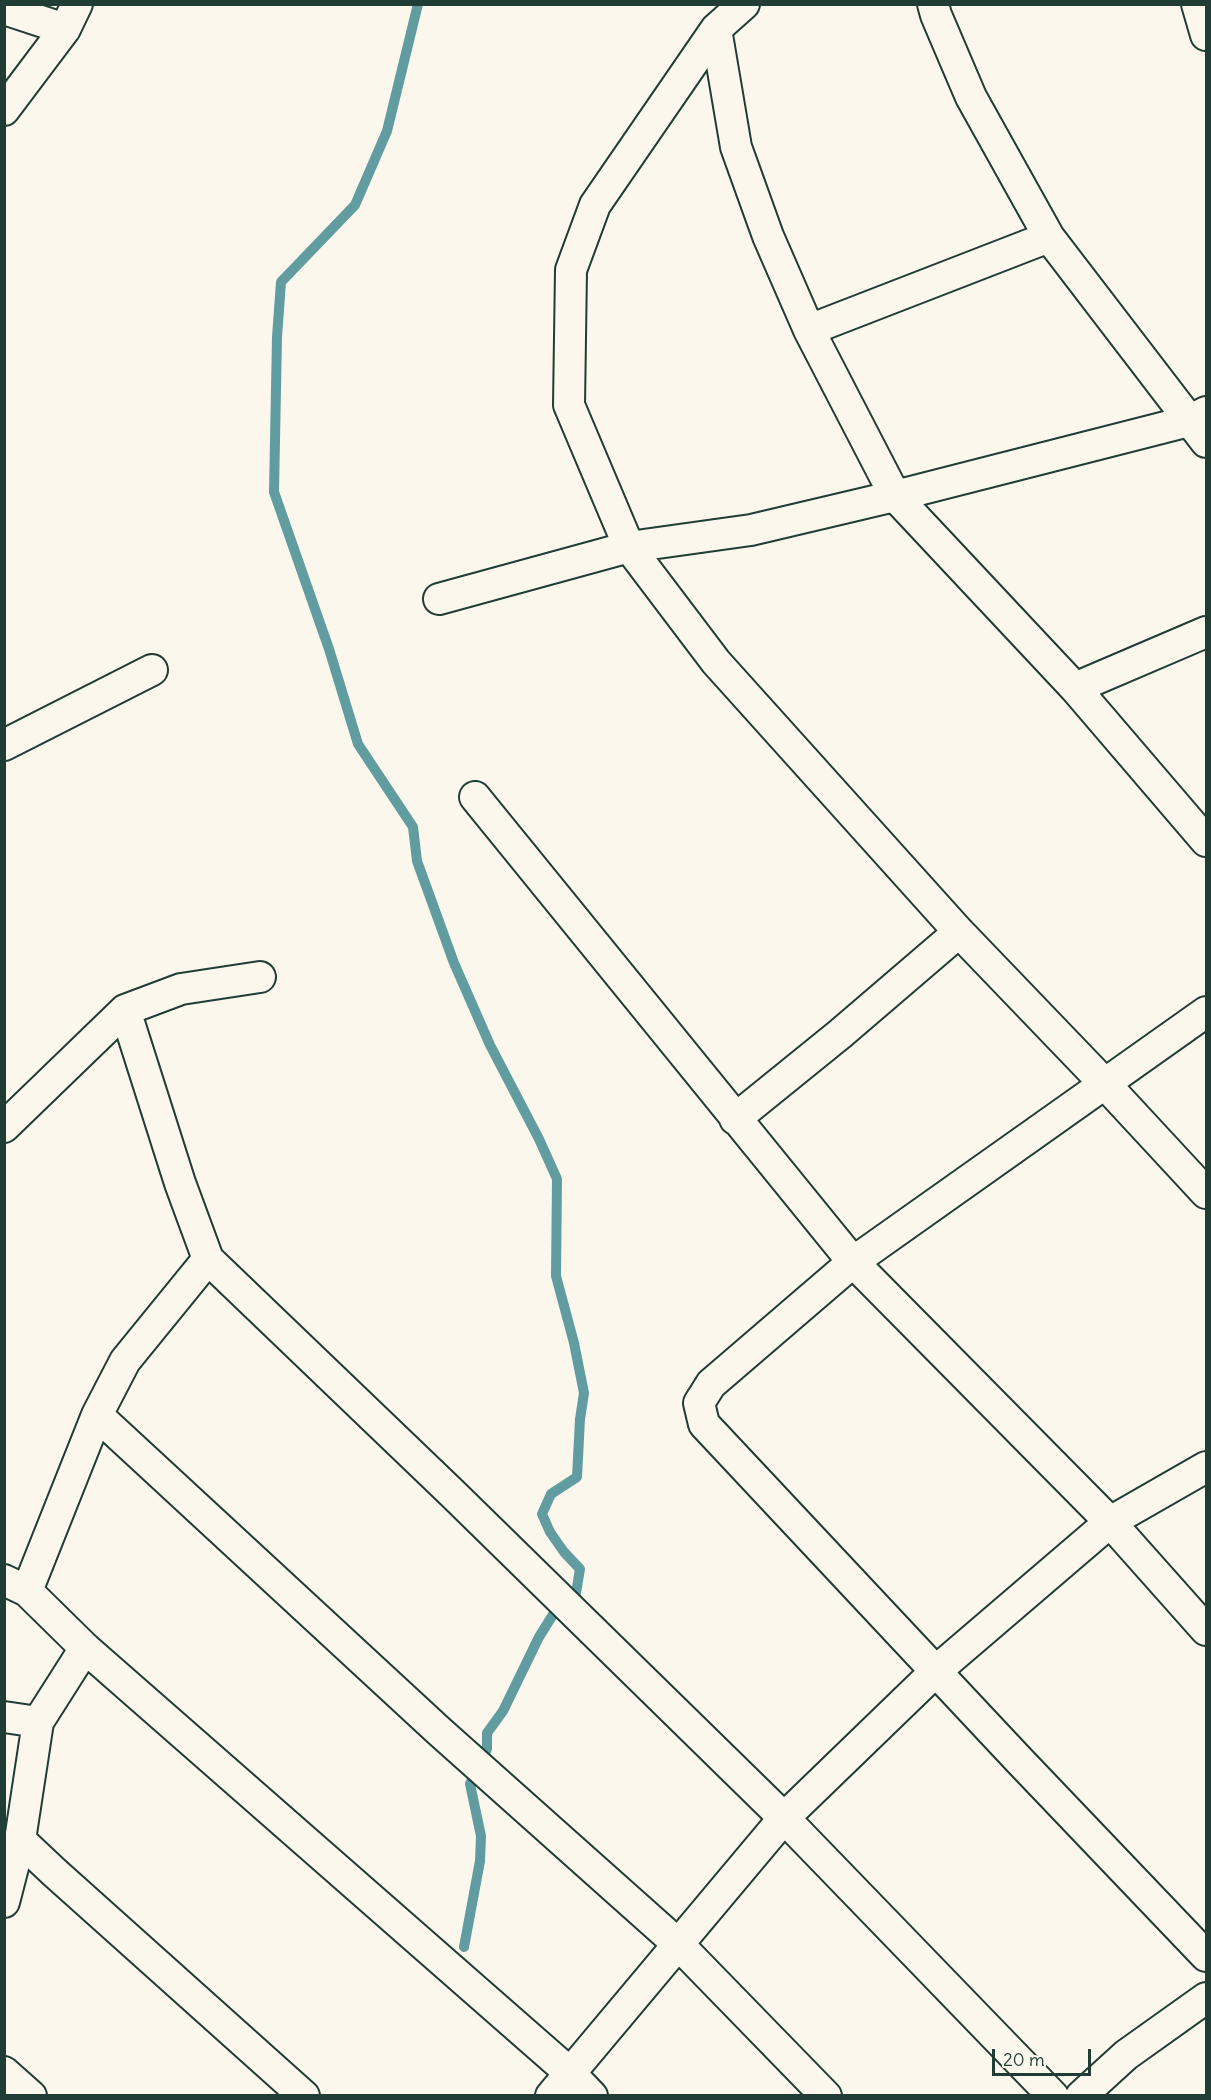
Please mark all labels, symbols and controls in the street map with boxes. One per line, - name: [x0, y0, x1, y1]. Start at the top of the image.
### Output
- scale bar: [995, 2037, 1094, 2075]
- text: 20 m: [1003, 2048, 1045, 2071]

